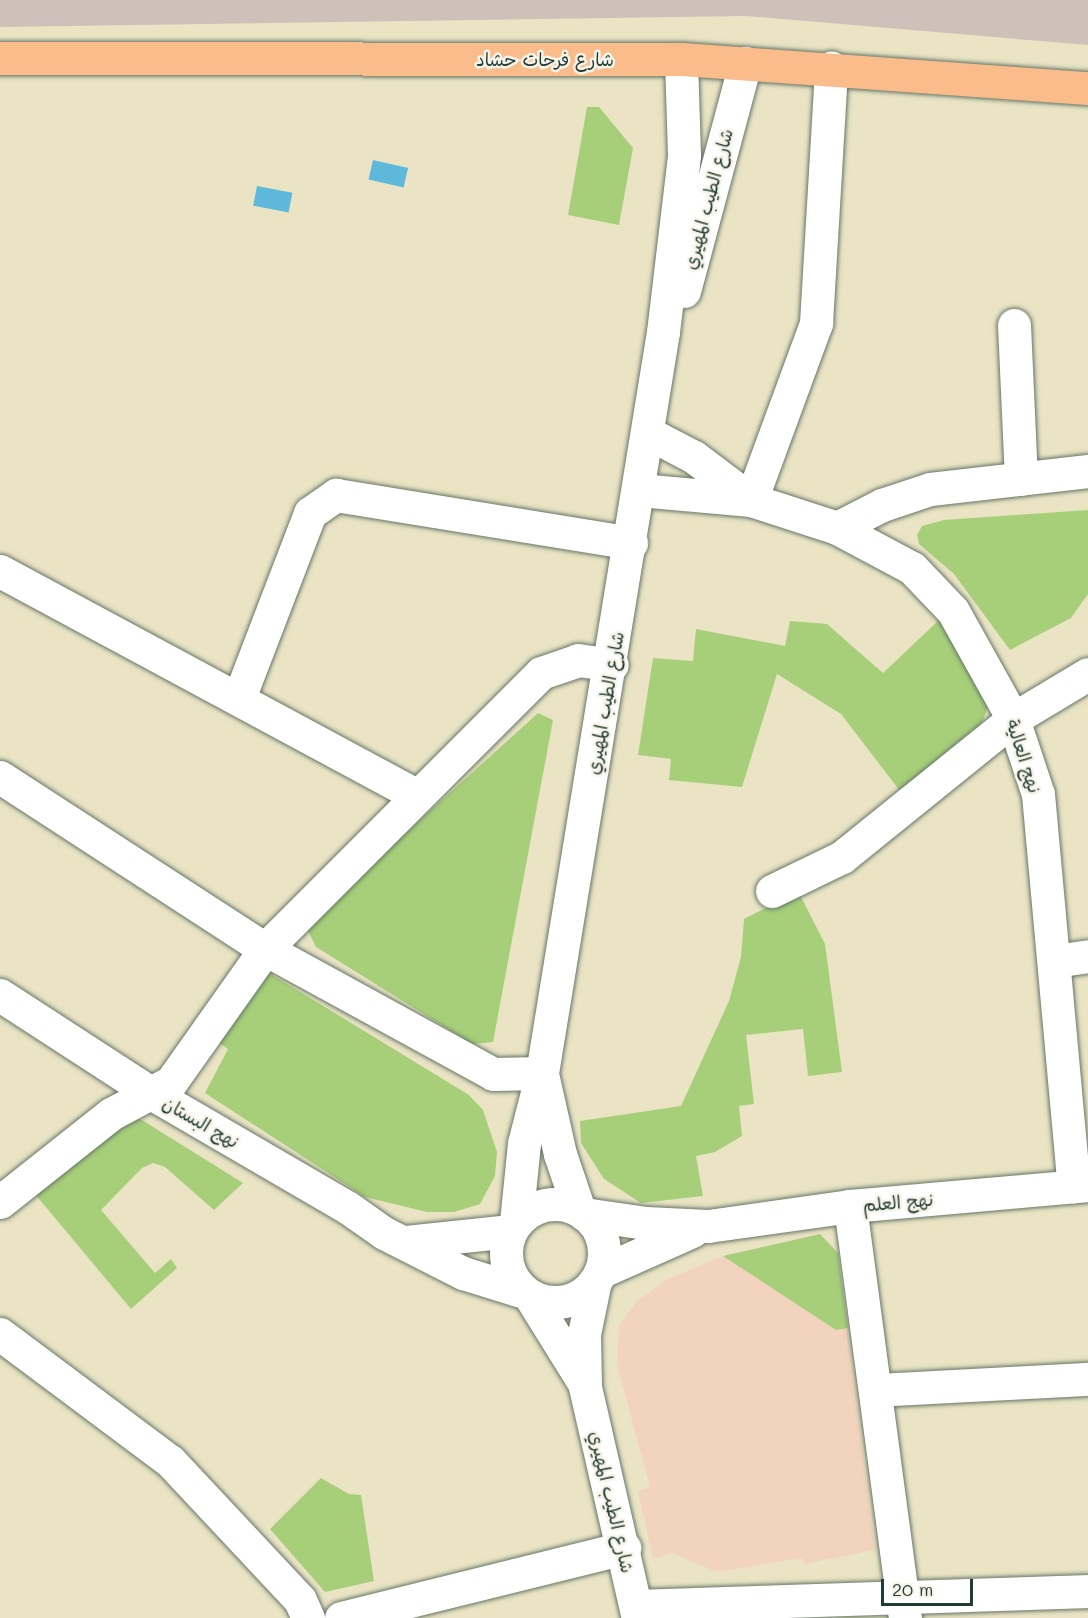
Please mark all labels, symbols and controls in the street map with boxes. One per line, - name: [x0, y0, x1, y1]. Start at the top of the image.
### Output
- street label: شارع فرحات حشاد: [476, 48, 614, 70]
- street label: شارع الطيب المهيري: [679, 126, 737, 272]
- street label: شارع الطيب المهيري: [582, 630, 628, 776]
- street label: نهج العالية: [1002, 716, 1046, 796]
- street label: نهج البستان: [159, 1092, 243, 1152]
- street label: نهج العلم: [862, 1188, 934, 1216]
- street label: شارع الطيب المهيري: [585, 1429, 639, 1575]
- scale bar: [884, 1567, 976, 1605]
- text: 20 m: [892, 1577, 933, 1601]

